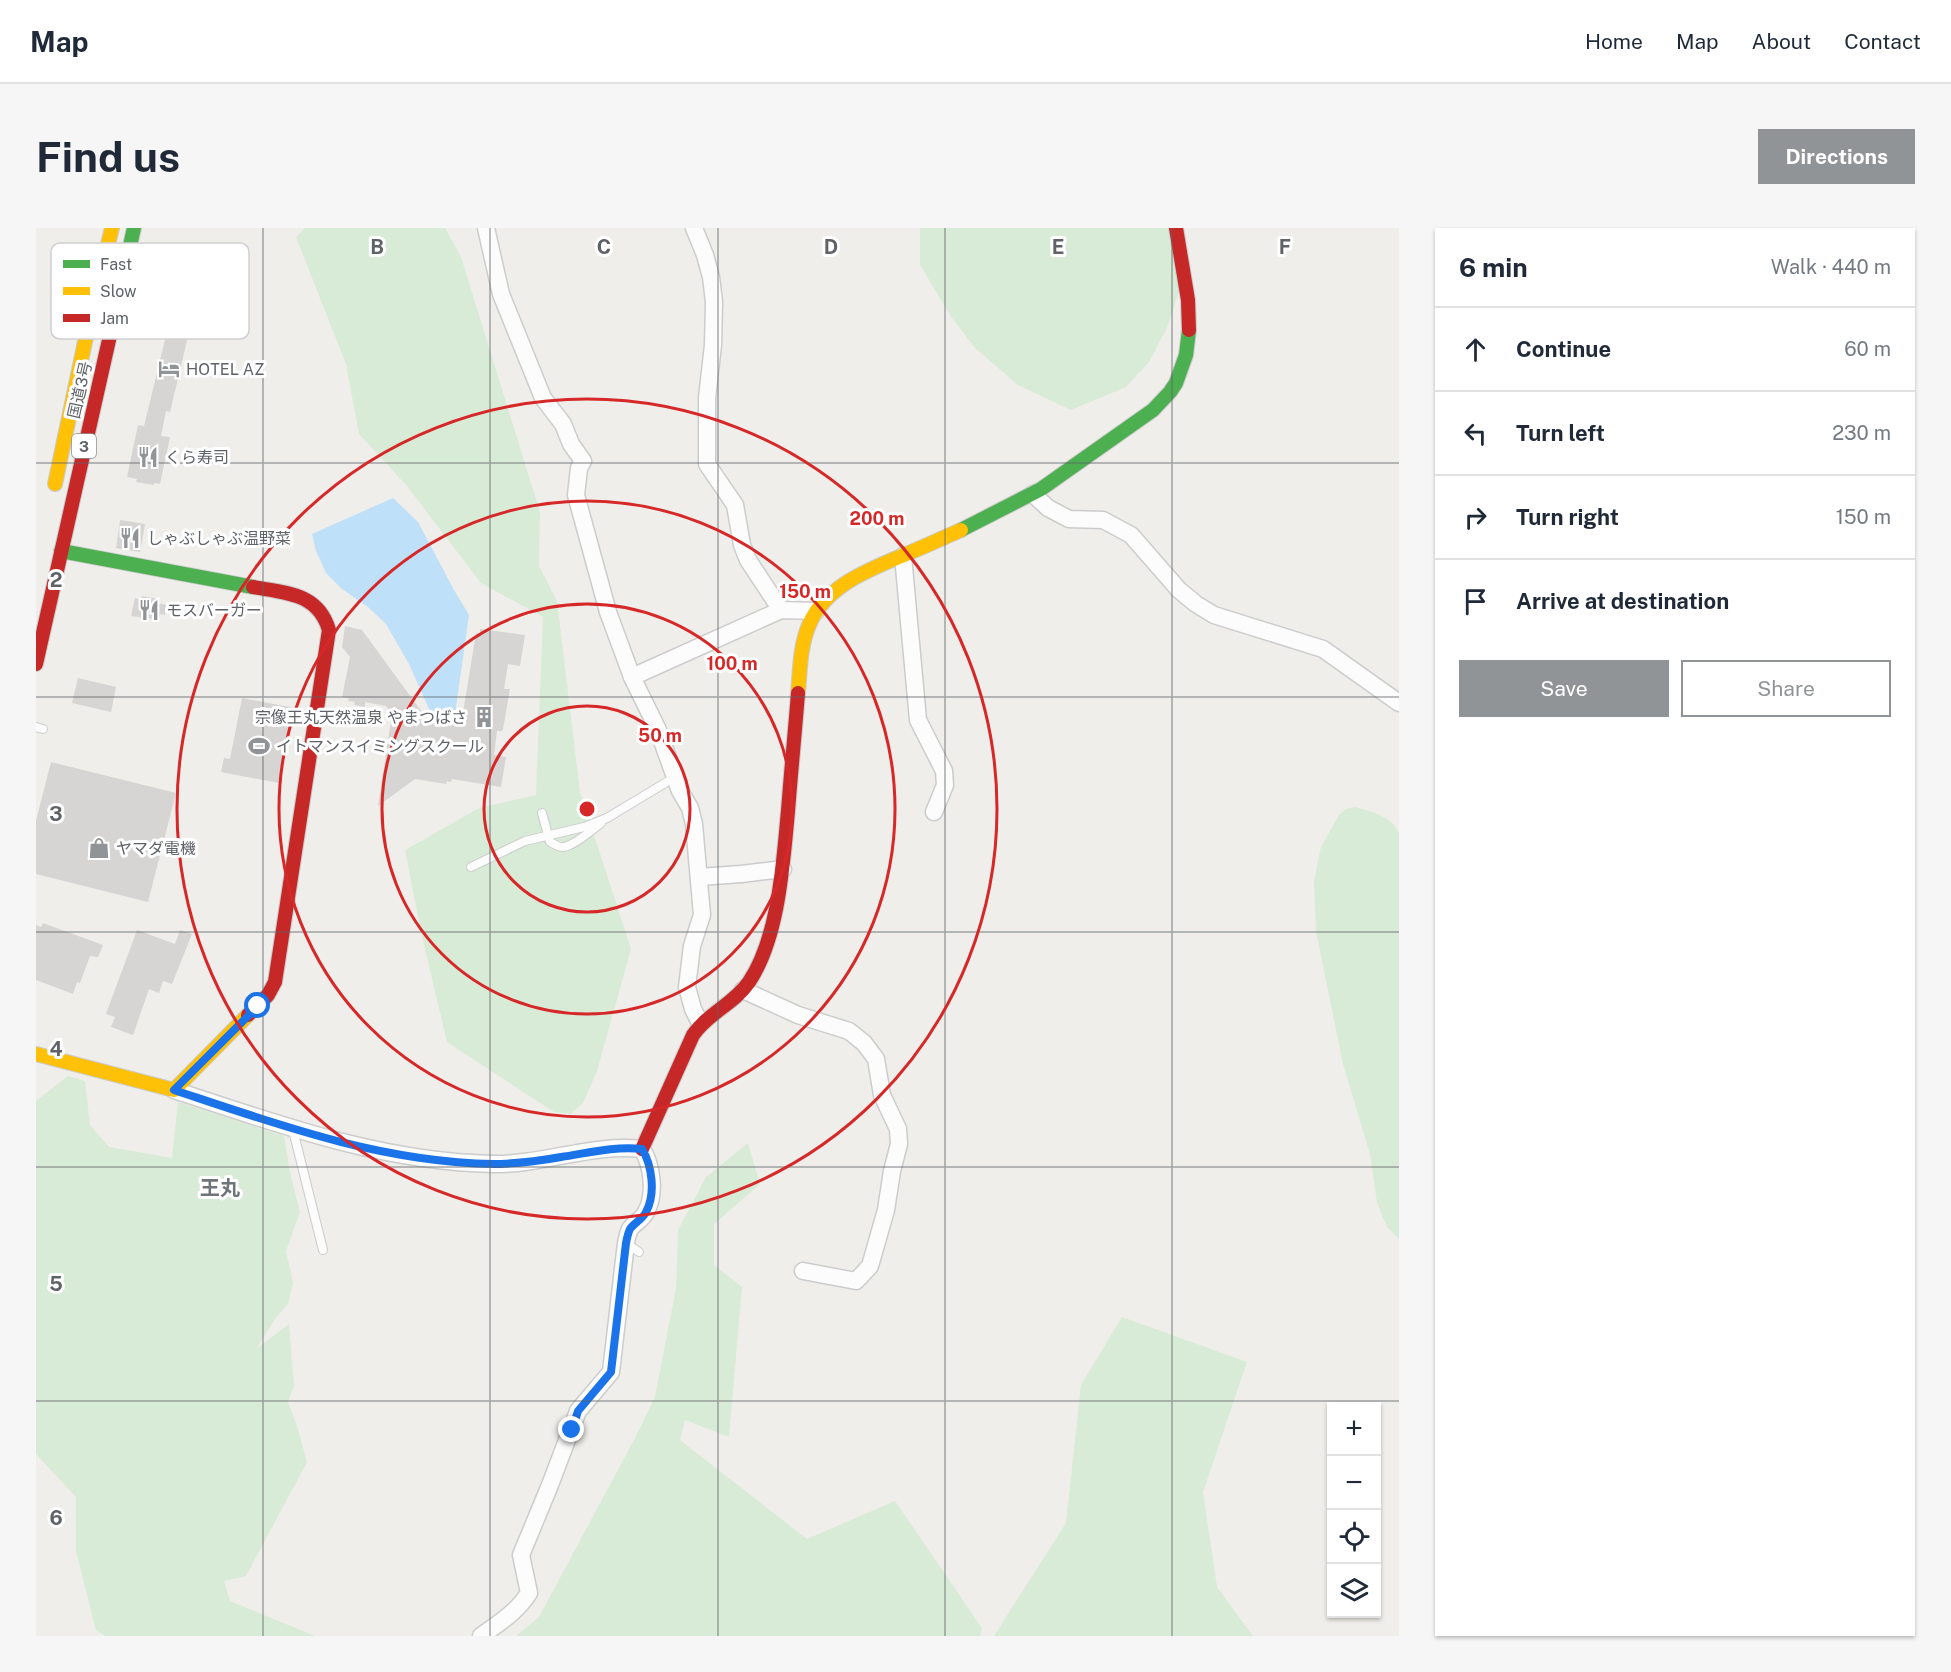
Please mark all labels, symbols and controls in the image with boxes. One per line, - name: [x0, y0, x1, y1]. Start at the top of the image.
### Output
- text: Map: [30, 25, 89, 58]
- text: Home: [1585, 29, 1643, 54]
- text: Map: [1676, 29, 1719, 54]
- text: About: [1752, 29, 1811, 54]
- text: Contact: [1844, 29, 1921, 54]
- button: Directions: [1758, 129, 1915, 184]
- text: Find us: [36, 132, 180, 181]
- text: B: [370, 235, 384, 259]
- text: C: [597, 235, 611, 259]
- text: D: [824, 235, 838, 259]
- text: E: [1052, 235, 1064, 259]
- text: F: [1279, 235, 1291, 259]
- legend: [51, 243, 249, 339]
- text: 6 min: [1459, 252, 1528, 283]
- text: Fast: [100, 255, 132, 274]
- text: Walk · 440 m: [1771, 255, 1891, 279]
- text: Slow: [100, 282, 137, 301]
- text: Jam: [100, 309, 129, 328]
- icon: ahead: [1459, 333, 1492, 366]
- text: Continue: [1516, 336, 1611, 362]
- text: 60 m: [1844, 337, 1891, 361]
- hotel icon: HOTEL AZ: [157, 357, 181, 381]
- street label: 国道3号: [64, 360, 96, 420]
- place label: HOTEL AZ: [186, 360, 264, 379]
- icon: left: [1459, 417, 1492, 450]
- text: Turn left: [1516, 420, 1605, 446]
- text: 230 m: [1832, 421, 1891, 445]
- road number: 3: [72, 434, 96, 458]
- restaurant icon: くら寿司: [136, 445, 160, 469]
- place label: くら寿司: [165, 448, 229, 467]
- icon: right: [1459, 501, 1492, 534]
- text: Turn right: [1516, 504, 1619, 530]
- text: 150 m: [1836, 505, 1891, 529]
- text: 200 m: [850, 508, 904, 529]
- restaurant icon: しゃぶしゃぶ温野菜: [118, 526, 142, 550]
- place label: しゃぶしゃぶ温野菜: [147, 529, 291, 548]
- text: 2: [50, 568, 62, 592]
- text: 150 m: [779, 581, 831, 602]
- icon: arrive: [1459, 585, 1492, 618]
- text: Arrive at destination: [1516, 588, 1729, 614]
- restaurant icon: モスバーガー: [137, 598, 161, 622]
- place label: モスバーガー: [166, 601, 262, 620]
- text: 100 m: [706, 653, 758, 674]
- button: Save: [1459, 660, 1669, 717]
- button: Share: [1681, 660, 1891, 717]
- building icon: 宗像王丸天然温泉 やまつばさ: [472, 705, 496, 729]
- place label: 宗像王丸天然温泉 やまつばさ: [255, 708, 467, 727]
- text: 50 m: [638, 725, 682, 746]
- sports icon: イトマンスイミングスクール: [247, 734, 271, 758]
- place label: イトマンスイミングスクール: [276, 737, 484, 756]
- centre of rings: [577, 799, 597, 819]
- text: 3: [49, 802, 63, 826]
- shop icon: ヤマダ電機: [87, 836, 111, 860]
- place label: ヤマダ電機: [116, 839, 196, 858]
- route start: [244, 992, 270, 1018]
- text: 4: [49, 1037, 63, 1061]
- district label: 王丸: [200, 1176, 240, 1200]
- text: 5: [49, 1272, 63, 1296]
- map controls: [1327, 1402, 1381, 1618]
- button: +: [1327, 1402, 1381, 1456]
- route end: [558, 1416, 584, 1442]
- button: −: [1327, 1456, 1381, 1510]
- text: 6: [49, 1506, 63, 1530]
- button: locate: [1327, 1510, 1381, 1564]
- button: layers: [1327, 1564, 1381, 1618]

